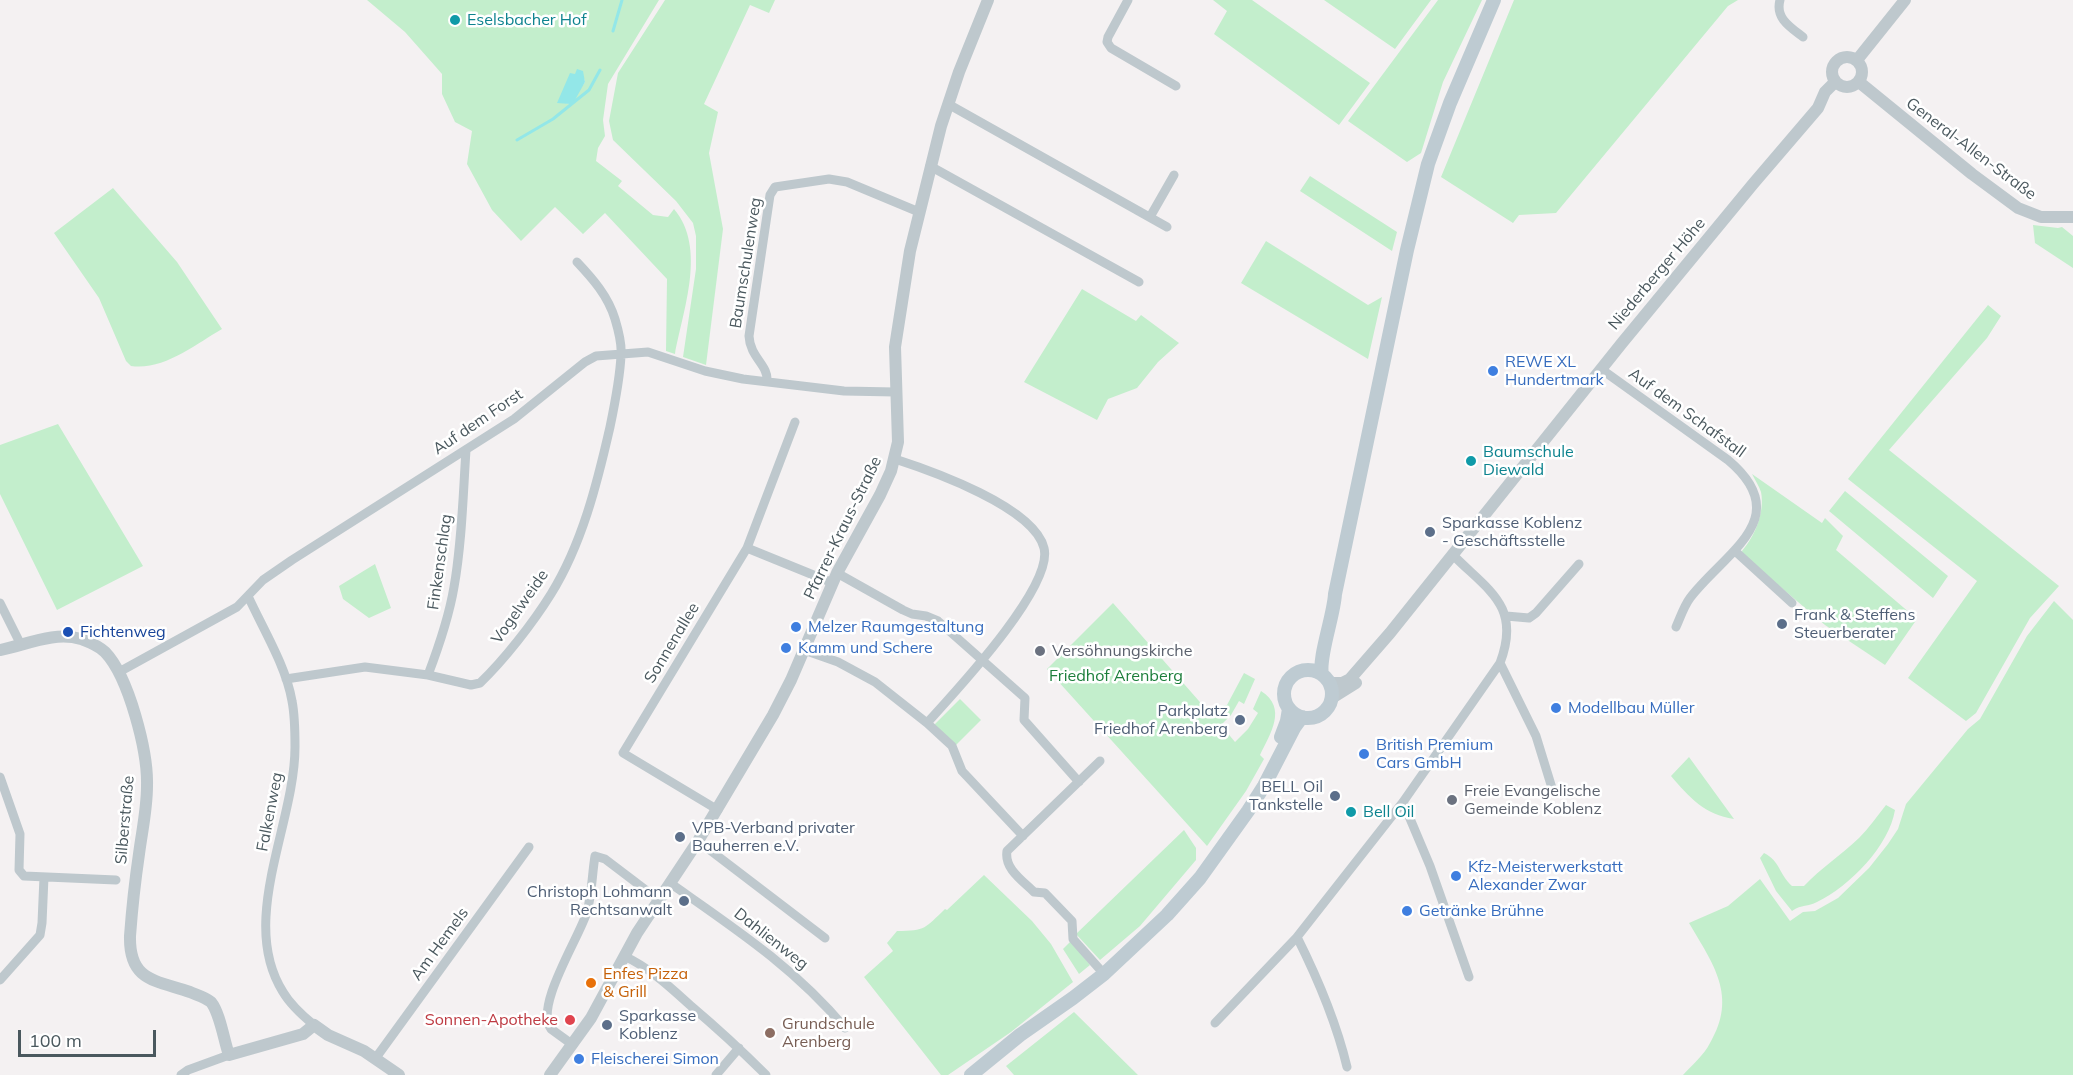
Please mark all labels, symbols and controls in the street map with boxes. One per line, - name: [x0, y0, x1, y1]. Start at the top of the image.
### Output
- place label: Eselsbacher Hof: [467, 10, 587, 30]
- marker: Eselsbacher Hof: [448, 13, 462, 27]
- street label: General-Allen-Straße: [1902, 94, 2040, 204]
- street label: Baumschulenweg: [726, 196, 766, 330]
- street label: Niederberger Höhe: [1605, 214, 1709, 334]
- place label: REWE XL Hundertmark: [1505, 352, 1604, 390]
- marker: REWE XL Hundertmark: [1486, 364, 1500, 378]
- street label: Auf dem Schafstall: [1625, 364, 1749, 462]
- street label: Auf dem Forst: [429, 385, 527, 459]
- place label: Baumschule Diewald: [1483, 442, 1574, 480]
- street label: Pfarrer-Kraus-Straße: [800, 453, 886, 603]
- marker: Baumschule Diewald: [1464, 454, 1478, 468]
- street label: Finkenschlag: [424, 513, 456, 611]
- place label: Sparkasse Koblenz - Geschäftsstelle: [1442, 513, 1582, 551]
- marker: Sparkasse Koblenz - Geschäftsstelle: [1423, 525, 1437, 539]
- street label: Vogelweide: [487, 566, 553, 648]
- street label: Sonnenallee: [640, 599, 704, 687]
- place label: Frank & Steffens Steuerberater: [1794, 605, 1915, 643]
- place label: Melzer Raumgestaltung: [808, 617, 984, 637]
- marker: Frank & Steffens Steuerberater: [1775, 617, 1789, 631]
- marker: Melzer Raumgestaltung: [789, 620, 803, 634]
- place label: Fichtenweg: [80, 622, 166, 642]
- marker: Fichtenweg: [61, 625, 75, 639]
- place label: Kamm und Schere: [798, 638, 933, 658]
- marker: Kamm und Schere: [779, 641, 793, 655]
- place label: Versöhnungskirche: [1052, 641, 1192, 661]
- marker: Versöhnungskirche: [1033, 644, 1047, 658]
- park label: Friedhof Arenberg: [1049, 666, 1183, 686]
- place label: Modellbau Müller: [1568, 698, 1694, 718]
- place label: Parkplatz Friedhof Arenberg: [1094, 701, 1228, 739]
- marker: Modellbau Müller: [1549, 701, 1563, 715]
- marker: Parkplatz Friedhof Arenberg: [1233, 713, 1247, 727]
- place label: British Premium Cars GmbH: [1376, 735, 1493, 773]
- marker: British Premium Cars GmbH: [1357, 747, 1371, 761]
- street label: Falkenweg: [253, 771, 287, 853]
- street label: Silberstraße: [112, 775, 138, 865]
- place label: BELL Oil Tankstelle: [1249, 777, 1323, 815]
- place label: Freie Evangelische Gemeinde Koblenz: [1464, 781, 1602, 819]
- marker: BELL Oil Tankstelle: [1328, 789, 1342, 803]
- marker: Freie Evangelische Gemeinde Koblenz: [1445, 793, 1459, 807]
- place label: Bell Oil: [1363, 802, 1414, 822]
- marker: Bell Oil: [1344, 805, 1358, 819]
- place label: VPB-Verband privater Bauherren e.V.: [692, 818, 855, 856]
- marker: VPB-Verband privater Bauherren e.V.: [673, 830, 687, 844]
- place label: Kfz-Meisterwerkstatt Alexander Zwar: [1468, 857, 1623, 895]
- marker: Kfz-Meisterwerkstatt Alexander Zwar: [1449, 869, 1463, 883]
- place label: Christoph Lohmann Rechtsanwalt: [527, 882, 672, 920]
- marker: Christoph Lohmann Rechtsanwalt: [677, 894, 691, 908]
- place label: Getränke Brühne: [1419, 901, 1544, 921]
- street label: Am Hemels: [407, 904, 473, 984]
- street label: Dahlienweg: [730, 904, 812, 974]
- marker: Getränke Brühne: [1400, 904, 1414, 918]
- place label: Enfes Pizza & Grill: [603, 964, 688, 1002]
- marker: Enfes Pizza & Grill: [584, 976, 598, 990]
- place label: Sparkasse Koblenz: [619, 1006, 696, 1044]
- place label: Sonnen-Apotheke: [425, 1010, 558, 1030]
- marker: Sonnen-Apotheke: [563, 1013, 577, 1027]
- place label: Grundschule Arenberg: [782, 1014, 875, 1052]
- scale bar: [21, 1018, 159, 1056]
- marker: Sparkasse Koblenz: [600, 1018, 614, 1032]
- marker: Grundschule Arenberg: [763, 1026, 777, 1040]
- text: 100 m: [29, 1029, 82, 1052]
- place label: Fleischerei Simon: [591, 1049, 719, 1069]
- marker: Fleischerei Simon: [572, 1052, 586, 1066]

